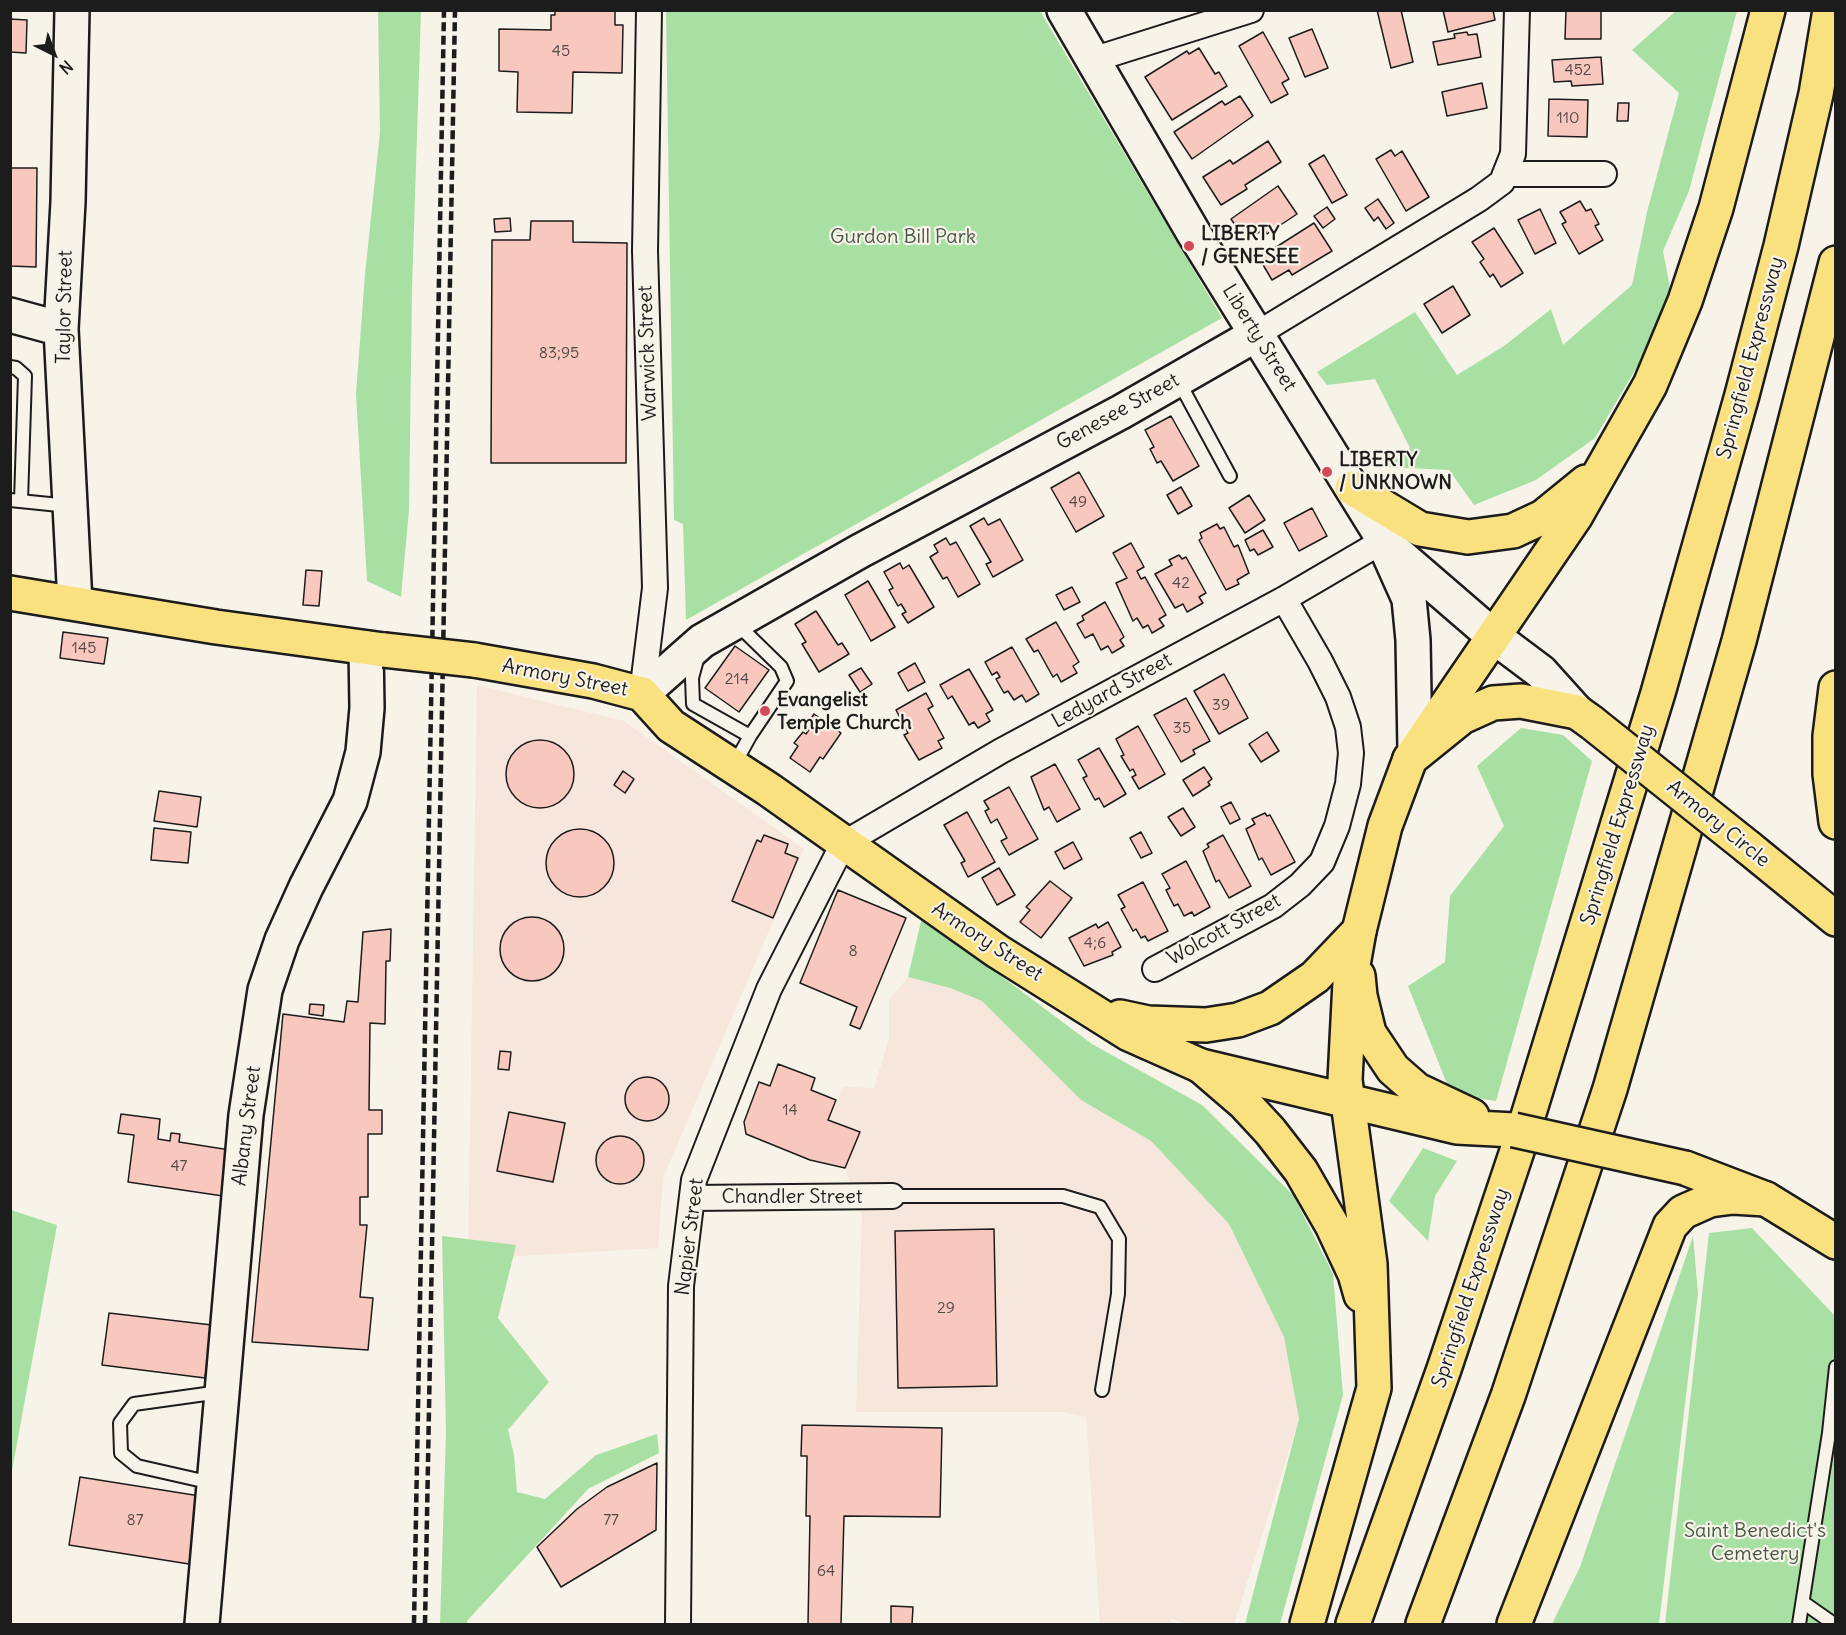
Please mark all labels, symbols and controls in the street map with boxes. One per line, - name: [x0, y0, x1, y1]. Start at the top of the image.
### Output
- north arrow: [24, 24, 84, 84]
- house number: 45: [552, 41, 570, 61]
- text: N: [55, 56, 77, 79]
- house number: 452: [1564, 60, 1592, 80]
- house number: 110: [1556, 108, 1580, 128]
- place label: LIBERTY / GENESEE: [1201, 222, 1299, 269]
- park label: Gurdon Bill Park: [830, 225, 976, 249]
- marker: LIBERTY / GENESEE: [1182, 239, 1196, 253]
- street label: Taylor Street: [52, 250, 78, 364]
- street label: Springfield Expressway: [1712, 254, 1790, 462]
- street label: Liberty Street: [1217, 280, 1301, 396]
- street label: Warwick Street: [634, 285, 662, 421]
- house number: 83;95: [539, 343, 579, 363]
- street label: Genesee Street: [1053, 368, 1183, 456]
- place label: LIBERTY / UNKNOWN: [1339, 448, 1452, 495]
- marker: LIBERTY / UNKNOWN: [1320, 465, 1334, 479]
- house number: 49: [1069, 492, 1087, 512]
- house number: 42: [1172, 573, 1190, 593]
- house number: 145: [72, 638, 96, 658]
- street label: Ledyard Street: [1048, 648, 1176, 734]
- street label: Armory Street: [500, 654, 630, 702]
- house number: 214: [725, 669, 749, 689]
- place label: Evangelist Temple Church: [777, 688, 912, 735]
- house number: 39: [1212, 695, 1230, 715]
- marker: Evangelist Temple Church: [758, 704, 772, 718]
- house number: 35: [1173, 718, 1191, 738]
- street label: Springfield Expressway: [1576, 722, 1660, 928]
- street label: Armory Circle: [1662, 775, 1774, 873]
- street label: Wolcott Street: [1163, 889, 1285, 971]
- street label: Armory Street: [927, 897, 1047, 987]
- house number: 4;6: [1084, 933, 1106, 953]
- house number: 8: [848, 941, 858, 961]
- street label: Albany Street: [228, 1065, 266, 1187]
- house number: 14: [782, 1100, 798, 1120]
- house number: 47: [171, 1156, 187, 1176]
- street label: Napier Street: [671, 1177, 709, 1297]
- street label: Chandler Street: [721, 1185, 863, 1209]
- street label: Springfield Expressway: [1427, 1185, 1515, 1391]
- house number: 29: [937, 1298, 955, 1318]
- house number: 87: [126, 1510, 144, 1530]
- house number: 77: [603, 1510, 619, 1530]
- park label: Saint Benedict's Cemetery: [1684, 1519, 1826, 1566]
- house number: 64: [817, 1561, 835, 1581]

